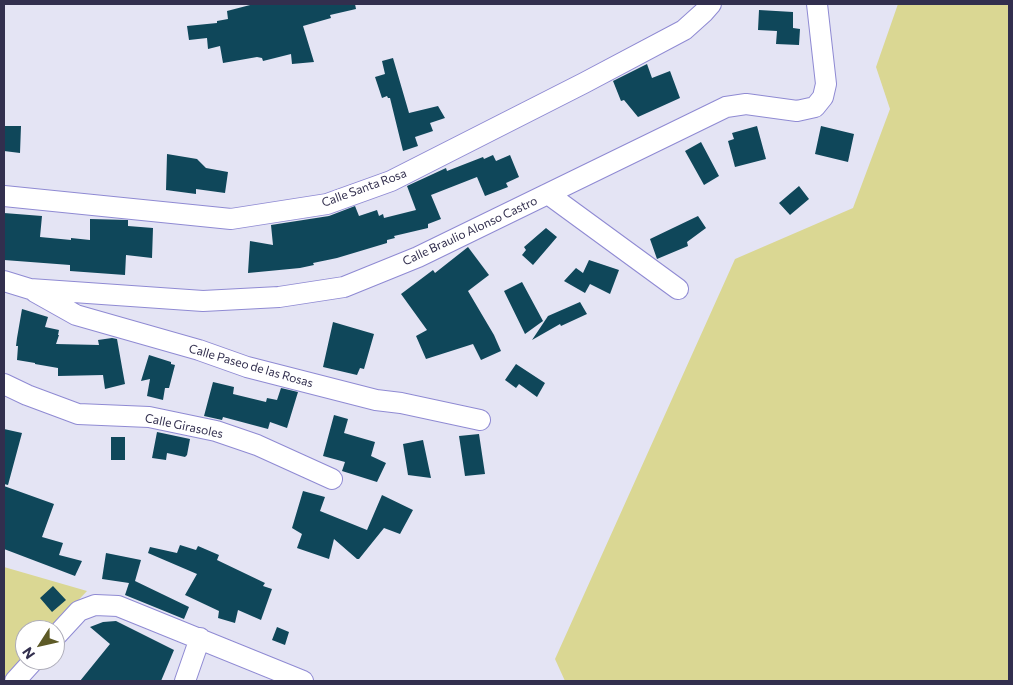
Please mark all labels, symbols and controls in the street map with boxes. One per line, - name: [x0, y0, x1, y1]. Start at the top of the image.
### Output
- street label: Calle Santa Rosa: [320, 166, 408, 210]
- street label: Calle Braulio Alonso Castro: [400, 193, 540, 269]
- street label: Calle Paseo de las Rosas: [187, 341, 315, 391]
- street label: Calle Girasoles: [144, 411, 224, 441]
- north arrow: [15, 620, 65, 670]
- text: N: [18, 644, 38, 662]

